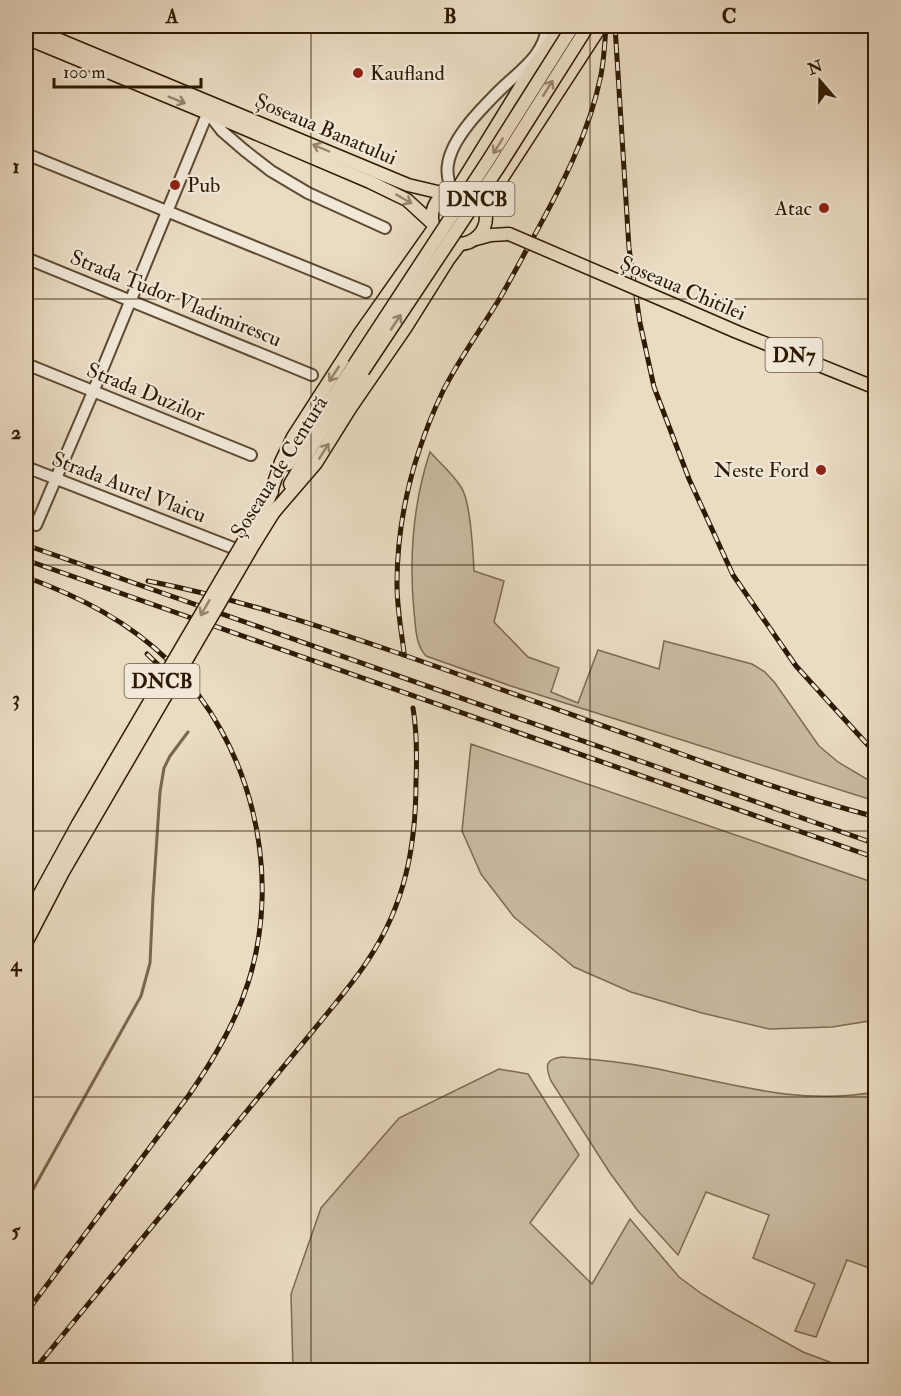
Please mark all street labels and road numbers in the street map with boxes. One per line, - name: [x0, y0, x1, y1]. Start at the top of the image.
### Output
- street label: Șoseaua Banatului: [251, 87, 401, 172]
- road number: DNCB: [440, 182, 514, 216]
- street label: Strada Tudor Vladimirescu: [66, 244, 286, 353]
- street label: Șoseaua Chitilei: [616, 250, 750, 327]
- road number: DN7: [766, 338, 822, 372]
- street label: Strada Duzilor: [83, 356, 209, 429]
- street label: Șoseaua de Centură: [225, 391, 334, 543]
- street label: Strada Aurel Vlaicu: [48, 446, 210, 529]
- road number: DNCB: [124, 664, 200, 698]

